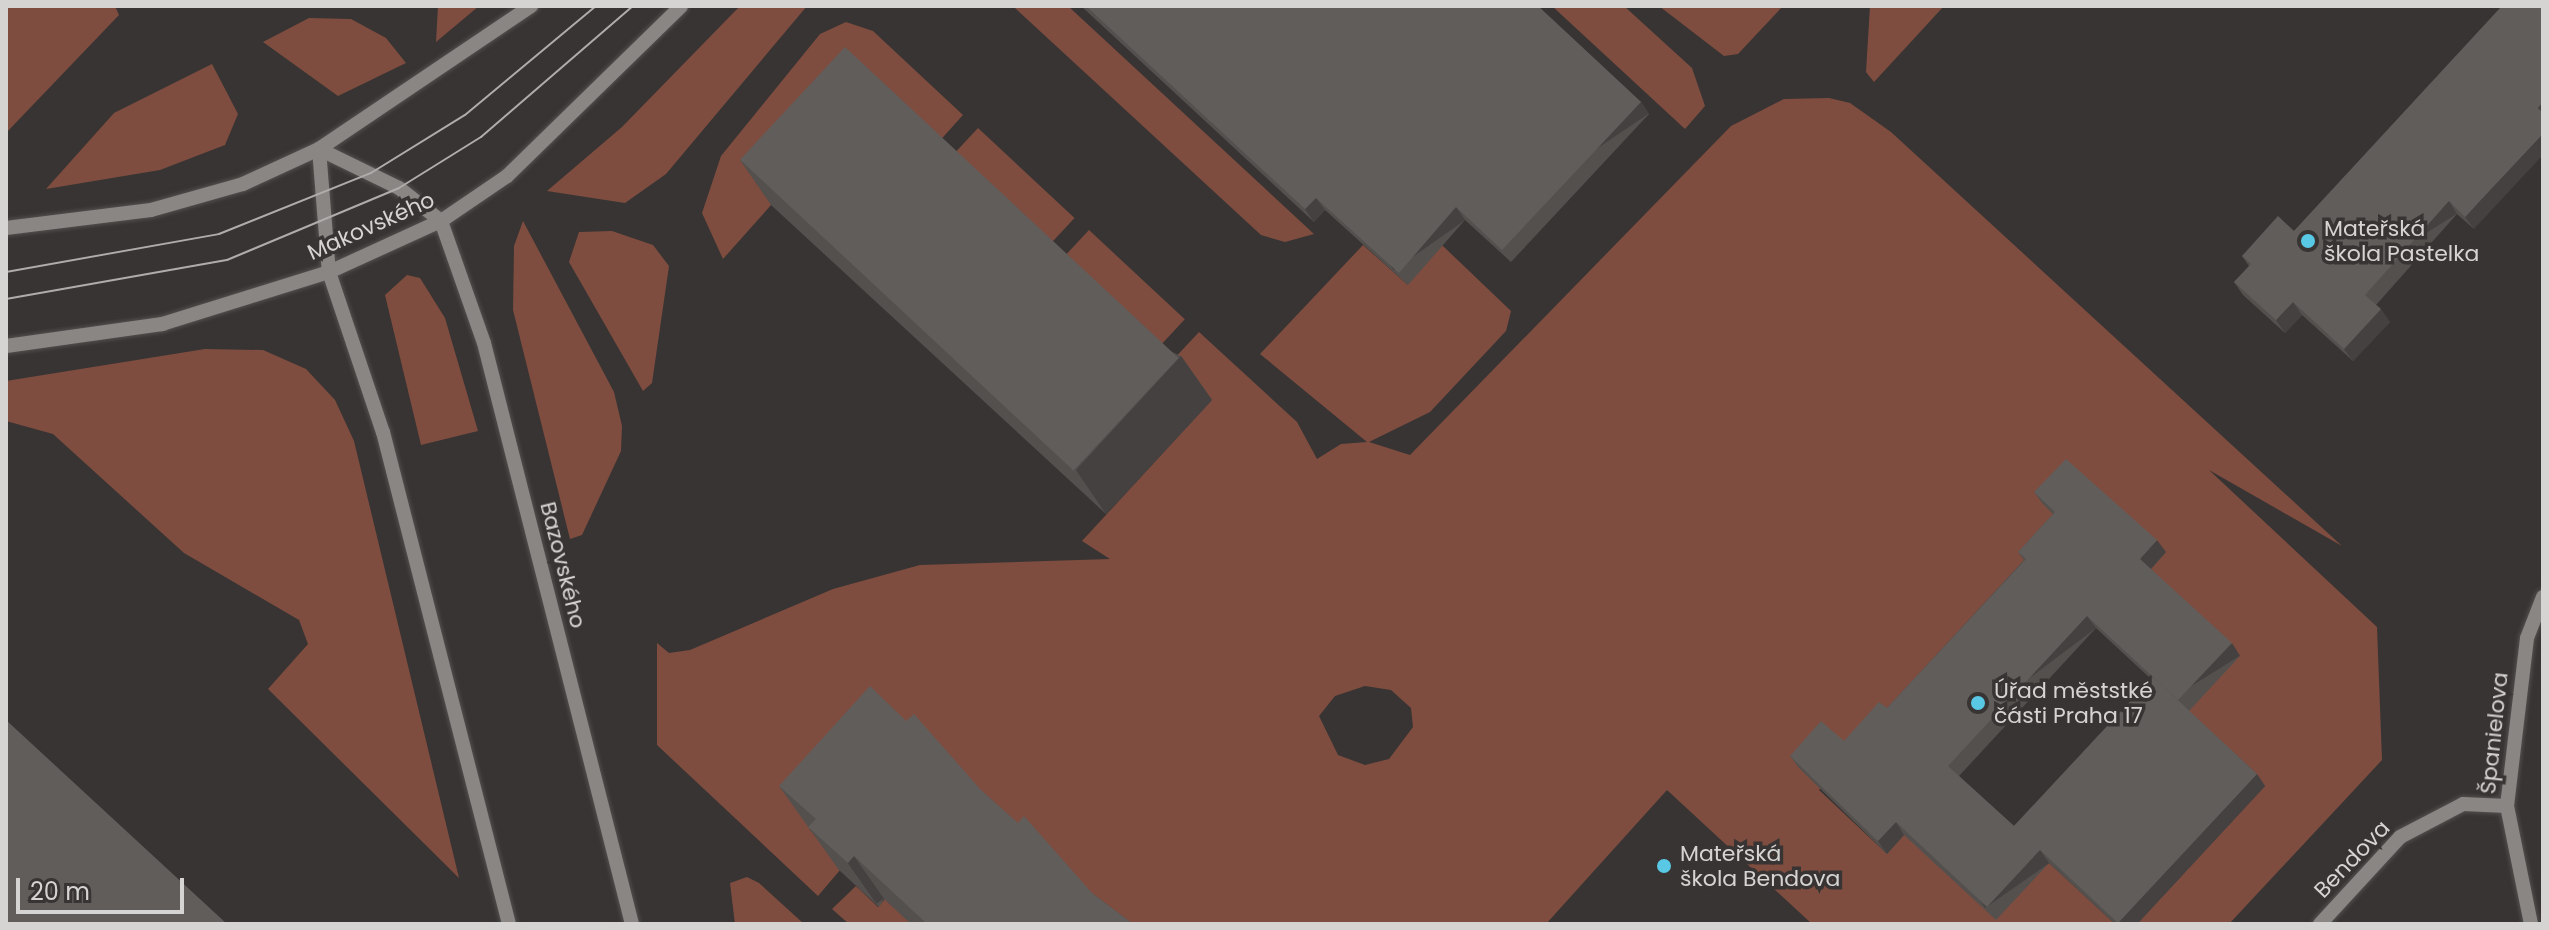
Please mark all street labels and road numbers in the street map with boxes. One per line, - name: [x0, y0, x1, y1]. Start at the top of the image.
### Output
- street label: Makovského: [303, 186, 439, 266]
- street label: Bazovského: [535, 499, 591, 631]
- street label: Španielova: [2474, 671, 2514, 795]
- street label: Bendova: [2309, 815, 2395, 903]

